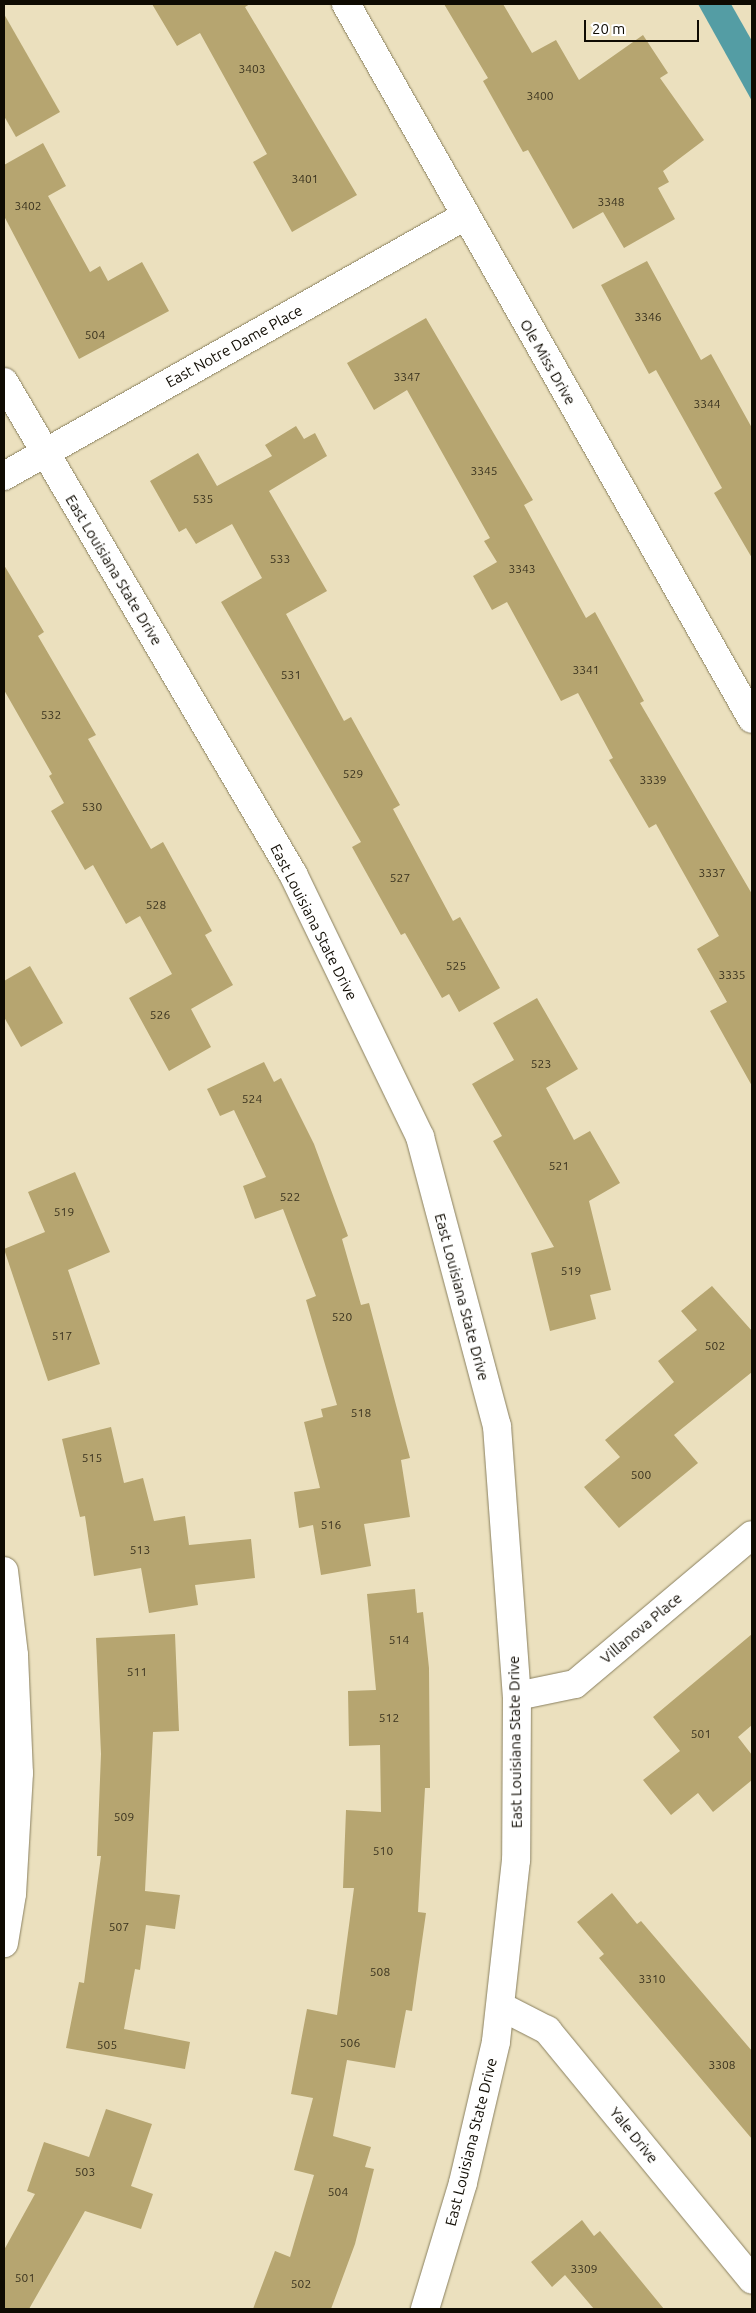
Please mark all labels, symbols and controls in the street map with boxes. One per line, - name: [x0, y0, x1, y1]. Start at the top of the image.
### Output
- scale bar: [586, 10, 701, 42]
- text: 20 m: [592, 20, 625, 37]
- house number: 3403: [238, 62, 266, 76]
- house number: 3400: [526, 89, 554, 103]
- house number: 3401: [291, 172, 319, 186]
- house number: 3348: [597, 195, 625, 209]
- house number: 3402: [14, 199, 42, 213]
- street label: East Notre Dame Place: [162, 301, 306, 391]
- house number: 3346: [634, 310, 662, 324]
- street label: Ole Miss Drive: [516, 316, 580, 408]
- house number: 504: [85, 328, 105, 342]
- house number: 3347: [393, 370, 421, 384]
- house number: 3344: [693, 397, 721, 411]
- house number: 3345: [470, 464, 498, 478]
- street label: East Louisiana State Drive: [62, 491, 166, 649]
- house number: 535: [193, 492, 213, 506]
- house number: 533: [270, 552, 290, 566]
- house number: 3343: [508, 562, 536, 576]
- house number: 3341: [572, 663, 600, 677]
- house number: 531: [281, 668, 301, 682]
- house number: 532: [41, 708, 61, 722]
- house number: 529: [343, 767, 363, 781]
- house number: 3339: [639, 773, 667, 787]
- house number: 530: [82, 800, 102, 814]
- street label: East Louisiana State Drive: [267, 841, 361, 1003]
- house number: 3337: [698, 866, 726, 880]
- house number: 527: [390, 871, 410, 885]
- house number: 528: [146, 898, 166, 912]
- house number: 525: [446, 959, 466, 973]
- house number: 3335: [718, 968, 746, 982]
- house number: 526: [150, 1008, 170, 1022]
- house number: 523: [531, 1057, 551, 1071]
- house number: 524: [242, 1092, 262, 1106]
- house number: 521: [549, 1159, 569, 1173]
- house number: 522: [280, 1190, 300, 1204]
- house number: 519: [54, 1205, 74, 1219]
- street label: East Louisiana State Drive: [431, 1211, 493, 1383]
- house number: 519: [561, 1264, 581, 1278]
- house number: 520: [332, 1310, 352, 1324]
- house number: 517: [52, 1329, 72, 1343]
- house number: 502: [705, 1339, 725, 1353]
- house number: 518: [351, 1406, 371, 1420]
- house number: 515: [82, 1451, 102, 1465]
- house number: 500: [631, 1468, 651, 1482]
- house number: 516: [321, 1518, 341, 1532]
- house number: 513: [130, 1543, 150, 1557]
- street label: Villanova Place: [597, 1589, 685, 1667]
- house number: 514: [389, 1633, 409, 1647]
- street label: East Louisiana State Drive: [504, 1656, 526, 1828]
- house number: 511: [127, 1665, 147, 1679]
- house number: 512: [379, 1711, 399, 1725]
- house number: 501: [691, 1727, 711, 1741]
- house number: 509: [114, 1810, 134, 1824]
- house number: 510: [373, 1844, 393, 1858]
- house number: 507: [109, 1920, 129, 1934]
- house number: 508: [370, 1965, 390, 1979]
- house number: 3310: [638, 1972, 666, 1986]
- house number: 506: [340, 2036, 360, 2050]
- house number: 505: [97, 2038, 117, 2052]
- street label: East Louisiana State Drive: [441, 2056, 501, 2228]
- house number: 3308: [708, 2058, 736, 2072]
- street label: Yale Drive: [606, 2103, 662, 2167]
- house number: 503: [75, 2165, 95, 2179]
- house number: 504: [328, 2185, 348, 2199]
- house number: 3309: [570, 2262, 598, 2276]
- house number: 501: [15, 2271, 35, 2285]
- house number: 502: [291, 2277, 311, 2291]

